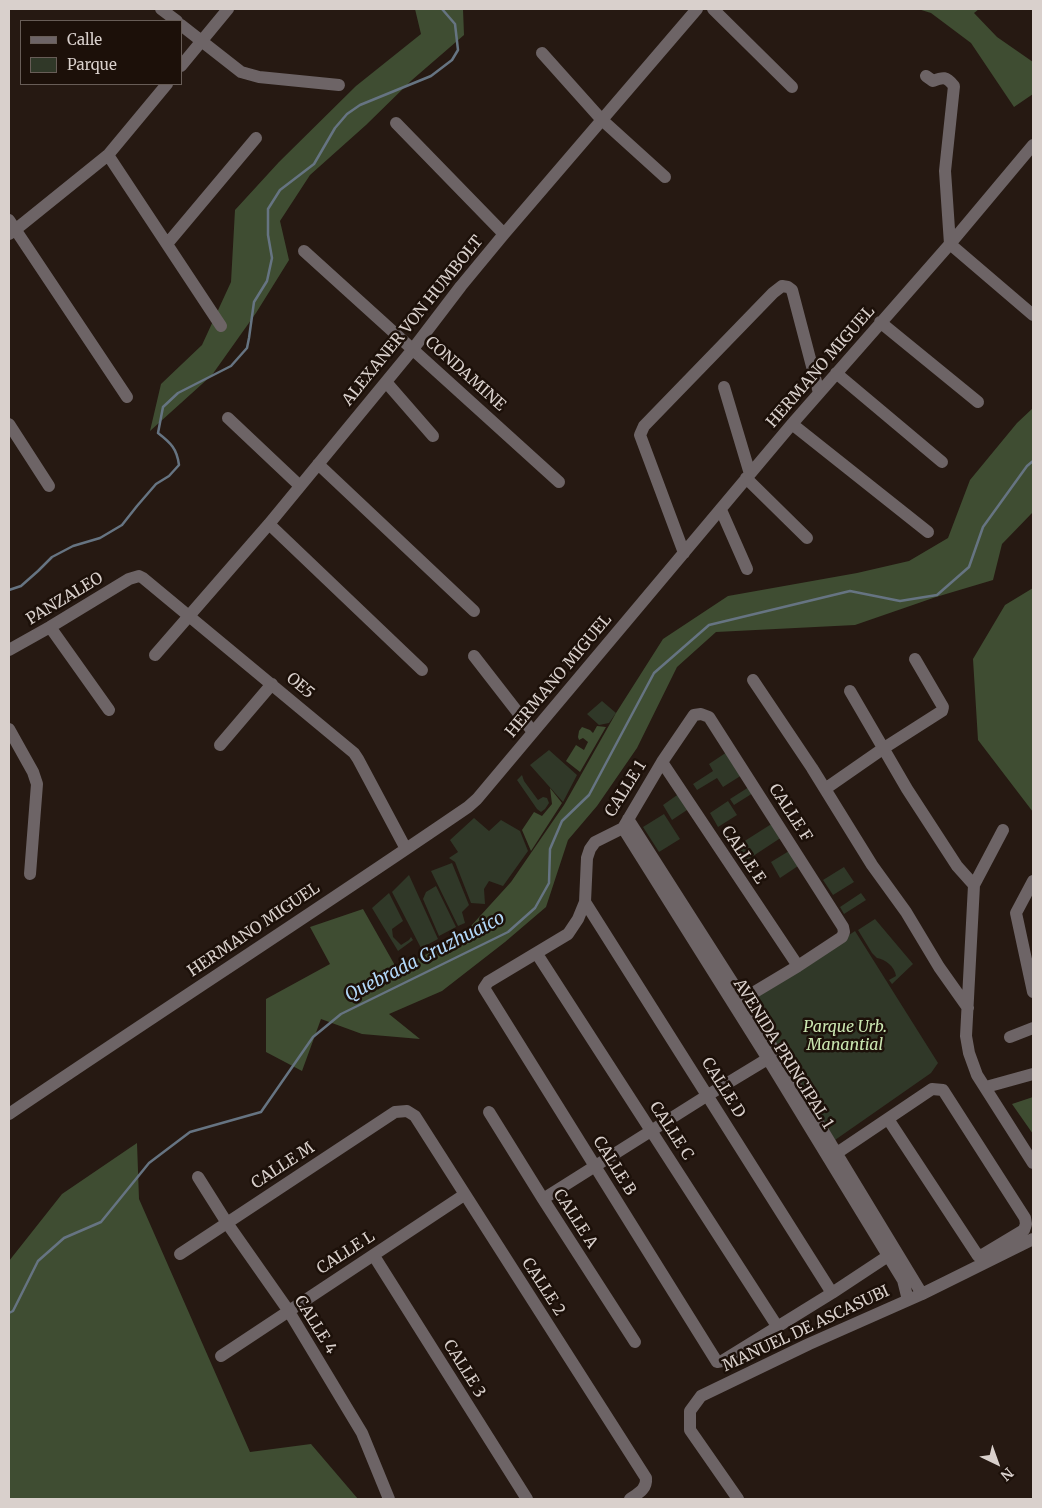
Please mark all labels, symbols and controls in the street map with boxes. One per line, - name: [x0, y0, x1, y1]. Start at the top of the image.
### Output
- legend: [20, 20, 182, 85]
- text: Calle: [67, 30, 102, 49]
- text: Parque: [67, 55, 117, 74]
- street label: ALEXANER VON HUMBOLT: [339, 232, 487, 410]
- street label: HERMANO MIGUEL: [763, 302, 879, 432]
- street label: CONDAMINE: [421, 333, 509, 415]
- street label: PANZALEO: [23, 569, 107, 629]
- street label: HERMANO MIGUEL: [502, 610, 616, 742]
- street label: OE5: [282, 669, 318, 703]
- street label: CALLE 1: [601, 757, 651, 821]
- street label: CALLE F: [764, 780, 816, 846]
- street label: CALLE E: [717, 823, 769, 887]
- street label: HERMANO MIGUEL: [184, 879, 324, 981]
- water label: Quebrada Cruzhuaico: [341, 907, 509, 1007]
- street label: AVENIDA PRINCIPAL 1: [729, 975, 837, 1133]
- park label: Parque Urb. Manantial: [803, 1017, 887, 1055]
- street label: CALLE D: [697, 1054, 749, 1122]
- street label: CALLE C: [645, 1098, 697, 1164]
- street label: CALLE B: [588, 1133, 640, 1199]
- street label: CALLE M: [248, 1139, 318, 1193]
- street label: CALLE A: [549, 1186, 601, 1252]
- street label: CALLE L: [313, 1227, 379, 1279]
- street label: CALLE 2: [517, 1255, 569, 1319]
- street label: MANUEL DE ASCASUBI: [719, 1282, 893, 1376]
- street label: CALLE 4: [290, 1292, 340, 1358]
- street label: CALLE 3: [439, 1337, 489, 1401]
- north arrow: [972, 1438, 1022, 1488]
- text: N: [997, 1464, 1017, 1485]

